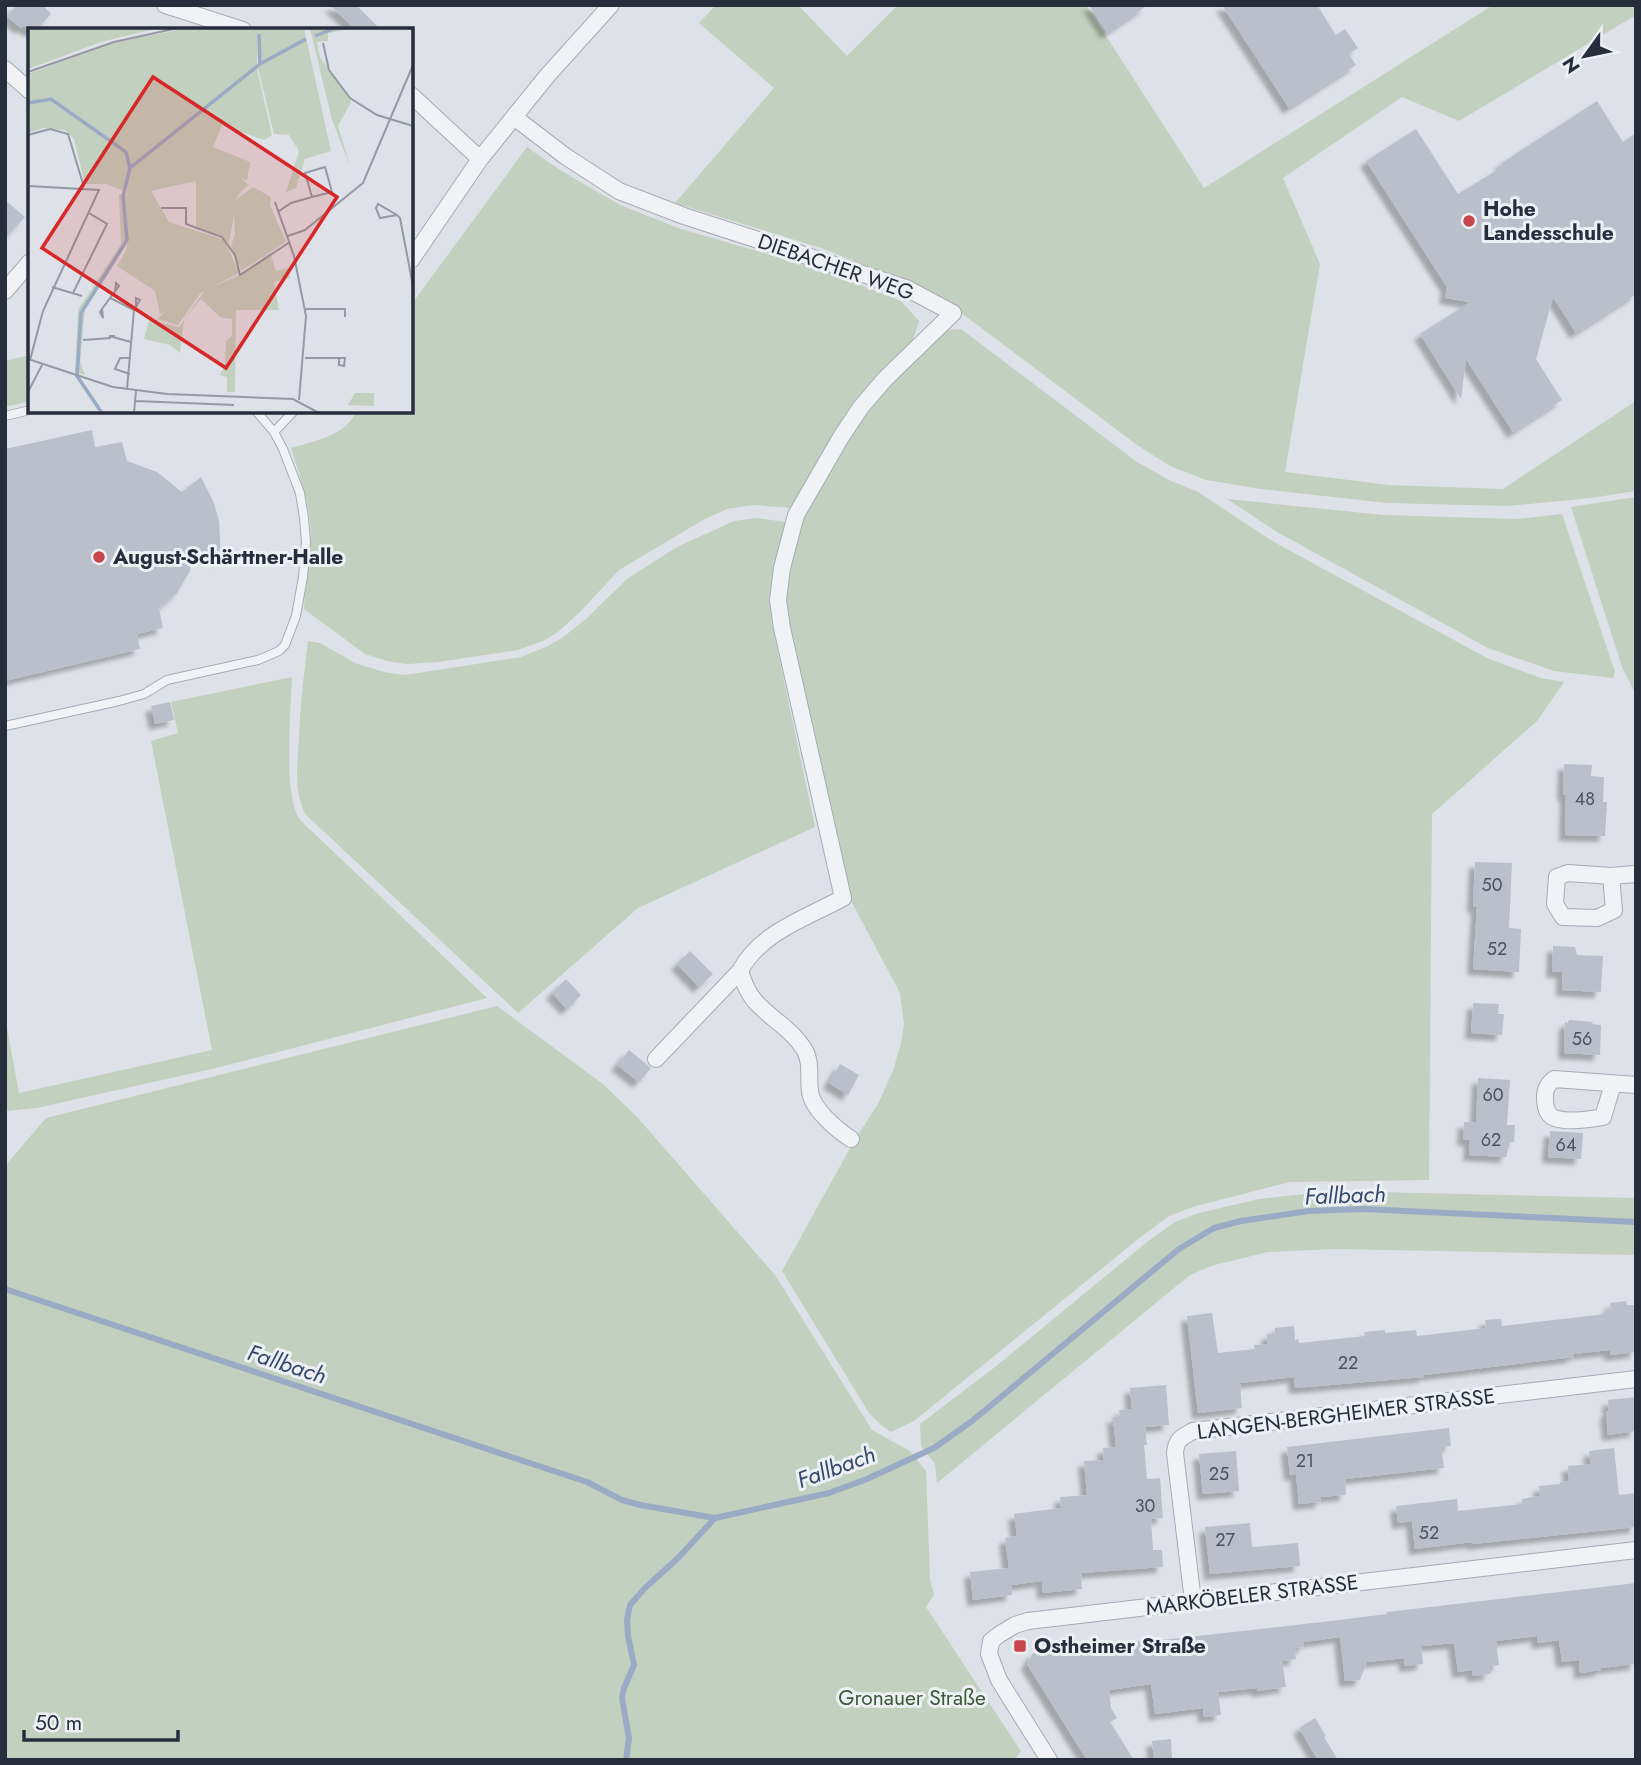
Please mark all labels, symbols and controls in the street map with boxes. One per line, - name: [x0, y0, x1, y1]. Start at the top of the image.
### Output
- north arrow: [1550, 21, 1620, 91]
- inset map: [28, 28, 413, 413]
- text: N: [1556, 51, 1587, 79]
- place label: Hohe Landesschule: [1483, 194, 1614, 248]
- marker: Hohe Landesschule: [1461, 213, 1477, 229]
- street label: DIEBACHER WEG: [754, 226, 918, 308]
- place label: August-Schärttner-Halle: [112, 542, 343, 572]
- marker: August-Schärttner-Halle: [91, 549, 107, 565]
- house number: 48: [1575, 786, 1595, 812]
- house number: 50: [1482, 872, 1503, 898]
- house number: 52: [1487, 936, 1507, 962]
- house number: 56: [1572, 1026, 1592, 1052]
- house number: 60: [1482, 1082, 1504, 1108]
- house number: 62: [1481, 1127, 1501, 1153]
- house number: 64: [1556, 1132, 1576, 1158]
- water label: Fallbach: [1304, 1177, 1386, 1213]
- water label: Fallbach: [243, 1335, 331, 1393]
- house number: 22: [1338, 1350, 1358, 1376]
- street label: LANGEN-BERGHEIMER STRASSE: [1195, 1381, 1497, 1447]
- water label: Fallbach: [792, 1437, 880, 1497]
- house number: 21: [1296, 1448, 1314, 1474]
- house number: 25: [1209, 1461, 1229, 1487]
- house number: 30: [1135, 1493, 1156, 1519]
- house number: 52: [1419, 1520, 1439, 1546]
- house number: 27: [1215, 1527, 1235, 1553]
- street label: MARKÖBELER STRASSE: [1144, 1567, 1360, 1623]
- place label: Ostheimer Straße: [1034, 1631, 1206, 1661]
- marker: Ostheimer Straße: [1012, 1638, 1028, 1654]
- park label: Gronauer Straße: [838, 1683, 986, 1713]
- scale bar: [24, 1698, 178, 1742]
- text: 50 m: [35, 1708, 82, 1738]

